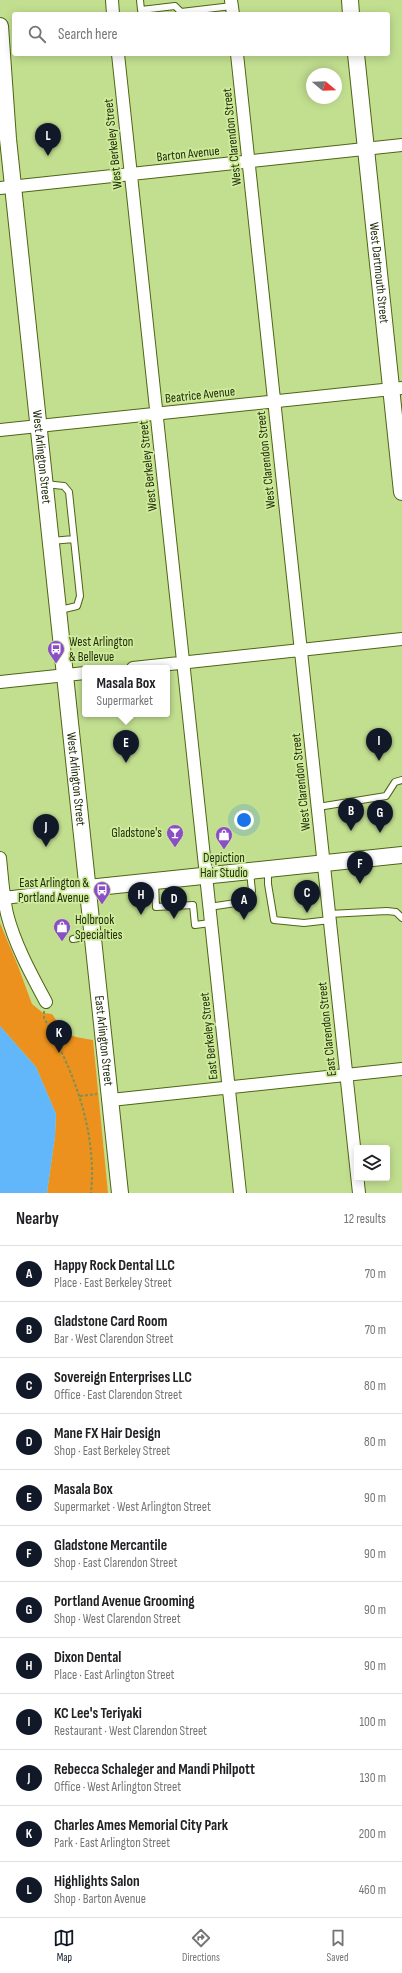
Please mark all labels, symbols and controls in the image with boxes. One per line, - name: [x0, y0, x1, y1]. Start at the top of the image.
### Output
- search box: [12, 12, 390, 56]
- icon: search: [26, 23, 48, 45]
- text: Search here: [58, 25, 118, 44]
- north arrow: [306, 68, 342, 104]
- street label: West Clarendon Street: [219, 87, 245, 187]
- street label: West Berkeley Street: [100, 98, 126, 190]
- pin: L: [35, 123, 61, 156]
- street label: Barton Avenue: [156, 143, 220, 165]
- street label: West Dartmouth Street: [366, 221, 392, 324]
- street label: Beatrice Avenue: [164, 383, 236, 407]
- street label: West Arlington Street: [29, 409, 55, 505]
- street label: West Clarendon Street: [253, 410, 279, 510]
- street label: West Berkeley Street: [135, 420, 161, 512]
- place label: West Arlington & Bellevue: [69, 634, 133, 665]
- bus stop icon: West Arlington & Bellevue: [46, 639, 66, 664]
- popup: [82, 665, 170, 717]
- text: Masala Box: [97, 674, 155, 693]
- text: Supermarket: [97, 693, 153, 709]
- pin: I: [366, 728, 392, 761]
- pin: E: [113, 730, 139, 763]
- street label: West Arlington Street: [63, 732, 89, 827]
- street label: West Clarendon Street: [288, 732, 314, 832]
- pin: B: [338, 798, 364, 831]
- pin: G: [367, 800, 393, 833]
- your location: [234, 810, 254, 830]
- pin: J: [33, 814, 59, 847]
- bar icon: Gladstone's: [165, 823, 185, 848]
- place label: Gladstone's: [111, 825, 162, 841]
- shop icon: Depiction Hair Studio: [214, 825, 234, 850]
- place label: Depiction Hair Studio: [200, 850, 248, 881]
- pin: F: [347, 851, 373, 884]
- place label: East Arlington & Portland Avenue: [18, 875, 89, 906]
- bus stop icon: East Arlington & Portland Avenue: [92, 880, 112, 905]
- pin: C: [294, 880, 320, 913]
- pin: H: [128, 882, 154, 915]
- pin: D: [161, 886, 187, 919]
- pin: A: [231, 887, 257, 920]
- place label: Holbrook Specialties: [75, 912, 123, 943]
- shop icon: Holbrook Specialties: [52, 917, 72, 942]
- street label: East Clarendon Street: [314, 981, 340, 1077]
- street label: East Berkeley Street: [196, 992, 222, 1080]
- street label: East Arlington Street: [91, 995, 117, 1087]
- pin: K: [46, 1020, 72, 1053]
- map controls: [354, 1145, 390, 1181]
- button: layers: [354, 1145, 390, 1181]
- text: Nearby: [16, 1209, 59, 1229]
- text: 12 results: [344, 1211, 386, 1227]
- text: Happy Rock Dental LLC: [54, 1256, 175, 1275]
- text: A: [26, 1266, 32, 1282]
- text: 70 m: [365, 1266, 386, 1282]
- text: Place · East Berkeley Street: [54, 1275, 172, 1291]
- text: Gladstone Card Room: [54, 1312, 167, 1331]
- text: B: [26, 1322, 32, 1338]
- text: 70 m: [365, 1322, 386, 1338]
- text: Bar · West Clarendon Street: [54, 1331, 173, 1347]
- text: Sovereign Enterprises LLC: [54, 1368, 192, 1387]
- text: C: [26, 1378, 32, 1394]
- text: 80 m: [364, 1378, 386, 1394]
- text: Office · East Clarendon Street: [54, 1387, 182, 1403]
- text: Mane FX Hair Design: [54, 1424, 161, 1443]
- text: D: [26, 1434, 32, 1450]
- text: 80 m: [364, 1434, 386, 1450]
- text: Shop · East Berkeley Street: [54, 1443, 170, 1459]
- text: Masala Box: [54, 1480, 113, 1499]
- text: E: [26, 1490, 32, 1506]
- text: 90 m: [364, 1490, 386, 1506]
- text: Supermarket · West Arlington Street: [54, 1499, 211, 1515]
- text: Gladstone Mercantile: [54, 1536, 167, 1555]
- text: F: [26, 1546, 32, 1562]
- text: 90 m: [364, 1546, 386, 1562]
- text: Shop · East Clarendon Street: [54, 1555, 177, 1571]
- text: Portland Avenue Grooming: [54, 1592, 195, 1611]
- text: G: [26, 1602, 32, 1618]
- text: 90 m: [364, 1602, 386, 1618]
- text: Shop · West Clarendon Street: [54, 1611, 181, 1627]
- text: Dixon Dental: [54, 1648, 121, 1667]
- text: H: [26, 1658, 32, 1674]
- text: 90 m: [364, 1658, 386, 1674]
- text: Place · East Arlington Street: [54, 1667, 175, 1683]
- text: KC Lee's Teriyaki: [54, 1704, 142, 1723]
- text: I: [28, 1714, 30, 1730]
- text: 100 m: [359, 1714, 386, 1730]
- text: Restaurant · West Clarendon Street: [54, 1723, 207, 1739]
- text: Rebecca Schaleger and Mandi Philpott: [54, 1760, 255, 1779]
- text: J: [28, 1770, 30, 1786]
- text: 130 m: [360, 1770, 386, 1786]
- text: Office · West Arlington Street: [54, 1779, 181, 1795]
- text: Charles Ames Memorial City Park: [54, 1816, 228, 1835]
- text: K: [26, 1826, 32, 1842]
- text: 200 m: [359, 1826, 386, 1842]
- text: Park · East Arlington Street: [54, 1835, 170, 1851]
- text: Highlights Salon: [54, 1872, 140, 1891]
- text: L: [26, 1882, 32, 1898]
- text: 460 m: [359, 1882, 386, 1898]
- text: Shop · Barton Avenue: [54, 1891, 146, 1907]
- tab: Map: [53, 1927, 75, 1964]
- tab: Directions: [182, 1927, 220, 1964]
- tab: Saved: [327, 1927, 349, 1964]

